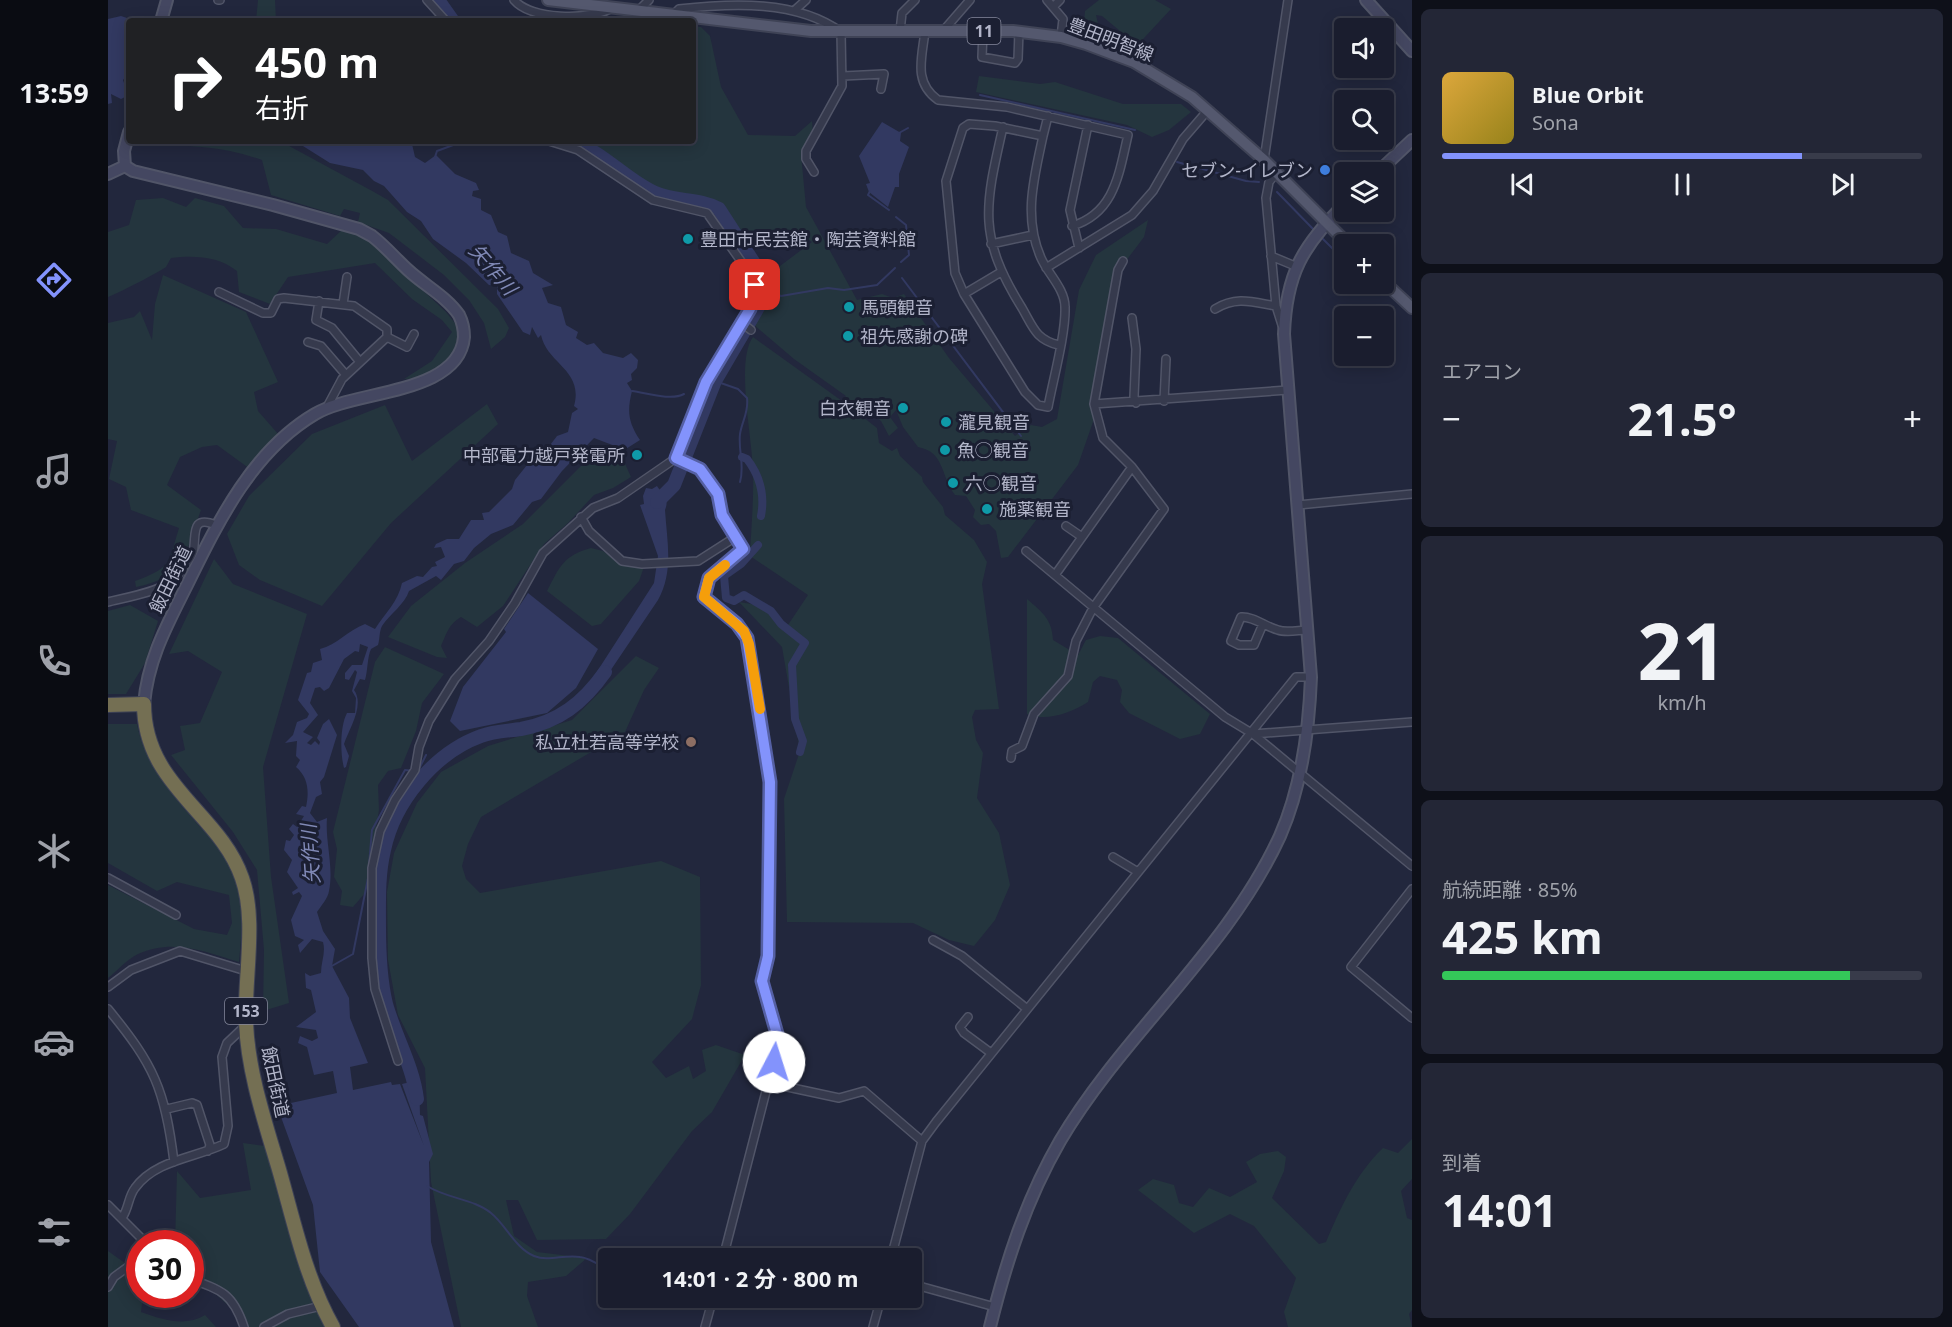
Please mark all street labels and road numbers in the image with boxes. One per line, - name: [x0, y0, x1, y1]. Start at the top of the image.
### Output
- street label: 豊田明智線: [1065, 12, 1157, 66]
- road number: 11: [968, 18, 1000, 44]
- street label: 飯田街道: [143, 541, 197, 617]
- road number: 153: [225, 998, 267, 1024]
- street label: 飯田街道: [257, 1044, 295, 1120]

